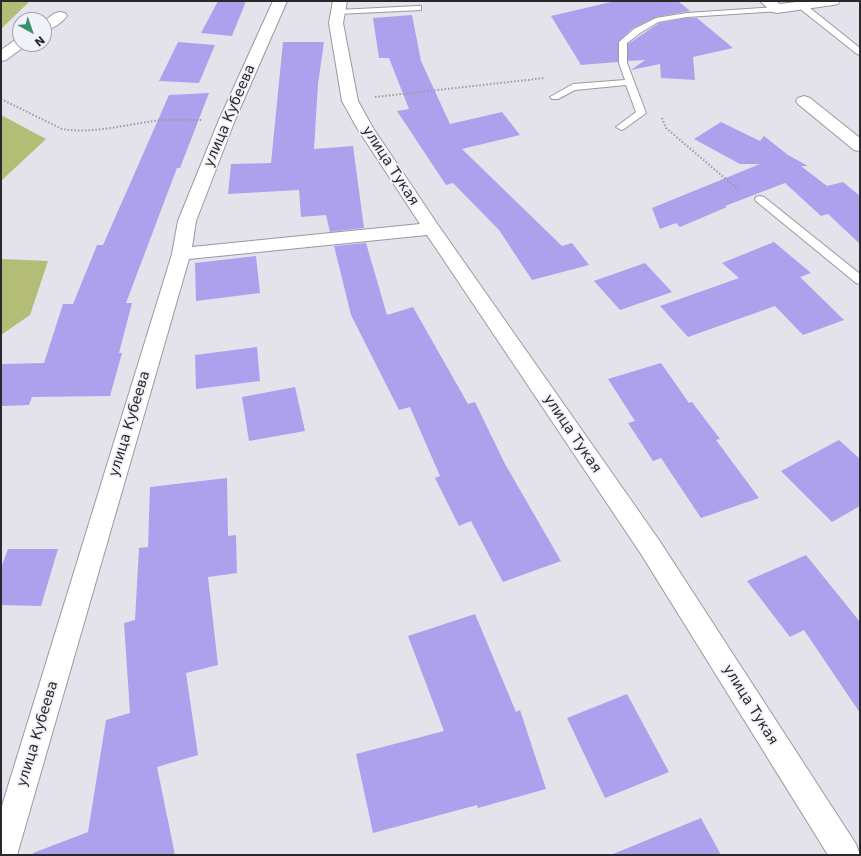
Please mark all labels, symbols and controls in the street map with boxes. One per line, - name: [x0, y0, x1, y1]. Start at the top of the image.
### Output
- north arrow: [12, 12, 52, 52]
- text: N: [32, 33, 47, 49]
- street label: улица Кубеева: [201, 62, 259, 170]
- street label: улица Тукая: [358, 123, 422, 209]
- street label: улица Кубеева: [106, 369, 154, 479]
- street label: улица Тукая: [540, 392, 604, 476]
- street label: улица Тукая: [719, 662, 781, 748]
- street label: улица Кубеева: [14, 679, 62, 789]

